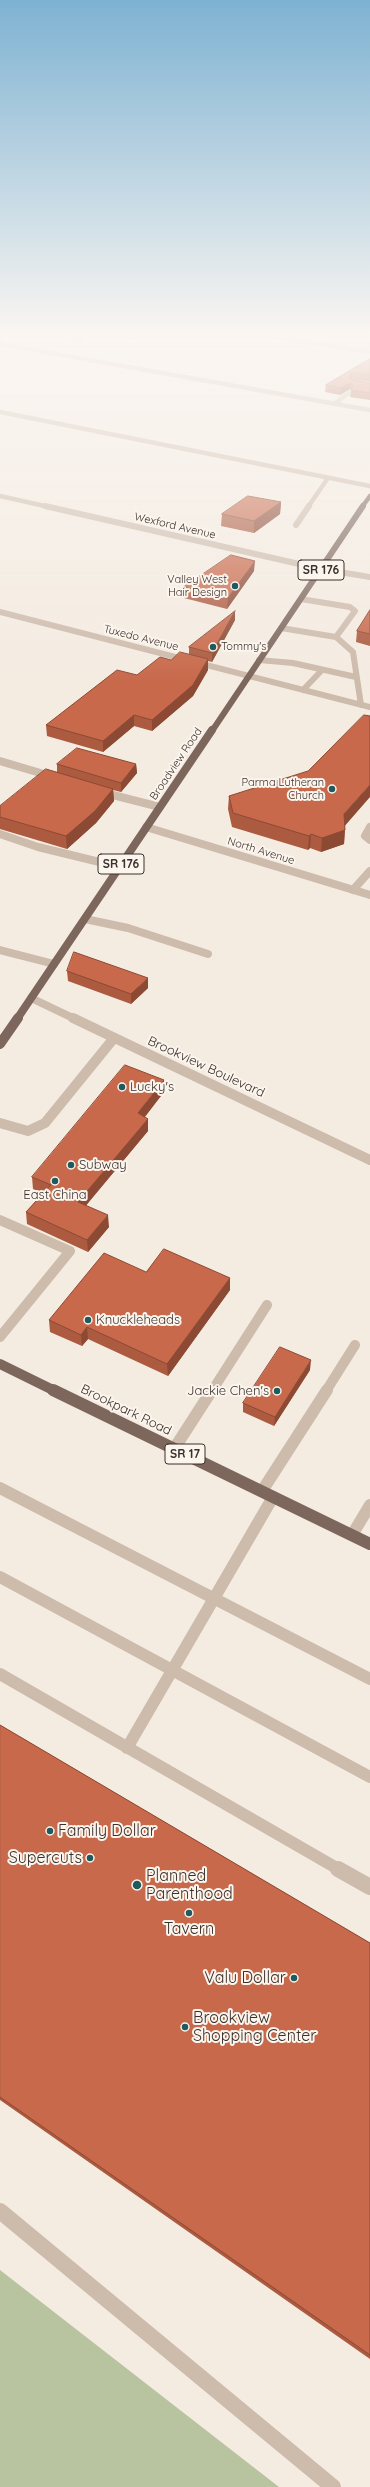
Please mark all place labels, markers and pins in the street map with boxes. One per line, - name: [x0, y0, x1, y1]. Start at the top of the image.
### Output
- place label: Valley West Hair Design: [167, 573, 227, 599]
- marker: Valley West Hair Design: [230, 581, 240, 591]
- place label: Tommy's: [221, 640, 267, 654]
- marker: Tommy's: [208, 642, 218, 652]
- place label: Parma Lutheran Church: [241, 776, 324, 802]
- marker: Parma Lutheran Church: [327, 784, 337, 794]
- place label: Lucky's: [130, 1079, 174, 1095]
- marker: Lucky's: [117, 1082, 127, 1092]
- place label: Subway: [79, 1157, 127, 1173]
- marker: Subway: [66, 1160, 76, 1170]
- marker: East China: [50, 1176, 60, 1186]
- place label: East China: [23, 1187, 87, 1203]
- place label: Knuckleheads: [96, 1312, 180, 1328]
- marker: Knuckleheads: [83, 1315, 93, 1325]
- place label: Jackie Chen's: [187, 1383, 269, 1399]
- marker: Jackie Chen's: [272, 1386, 282, 1396]
- place label: Family Dollar: [58, 1821, 156, 1841]
- marker: Family Dollar: [45, 1826, 55, 1836]
- place label: Supercuts: [9, 1848, 82, 1868]
- marker: Supercuts: [85, 1853, 95, 1863]
- place label: Planned Parenthood: [146, 1866, 233, 1904]
- marker: Planned Parenthood: [131, 1879, 143, 1891]
- marker: Tavern: [184, 1908, 194, 1918]
- place label: Tavern: [164, 1919, 214, 1939]
- place label: Valu Dollar: [204, 1968, 286, 1988]
- marker: Valu Dollar: [289, 1973, 299, 1983]
- place label: Brookview Shopping Center: [193, 2008, 316, 2046]
- marker: Brookview Shopping Center: [180, 2022, 190, 2032]

